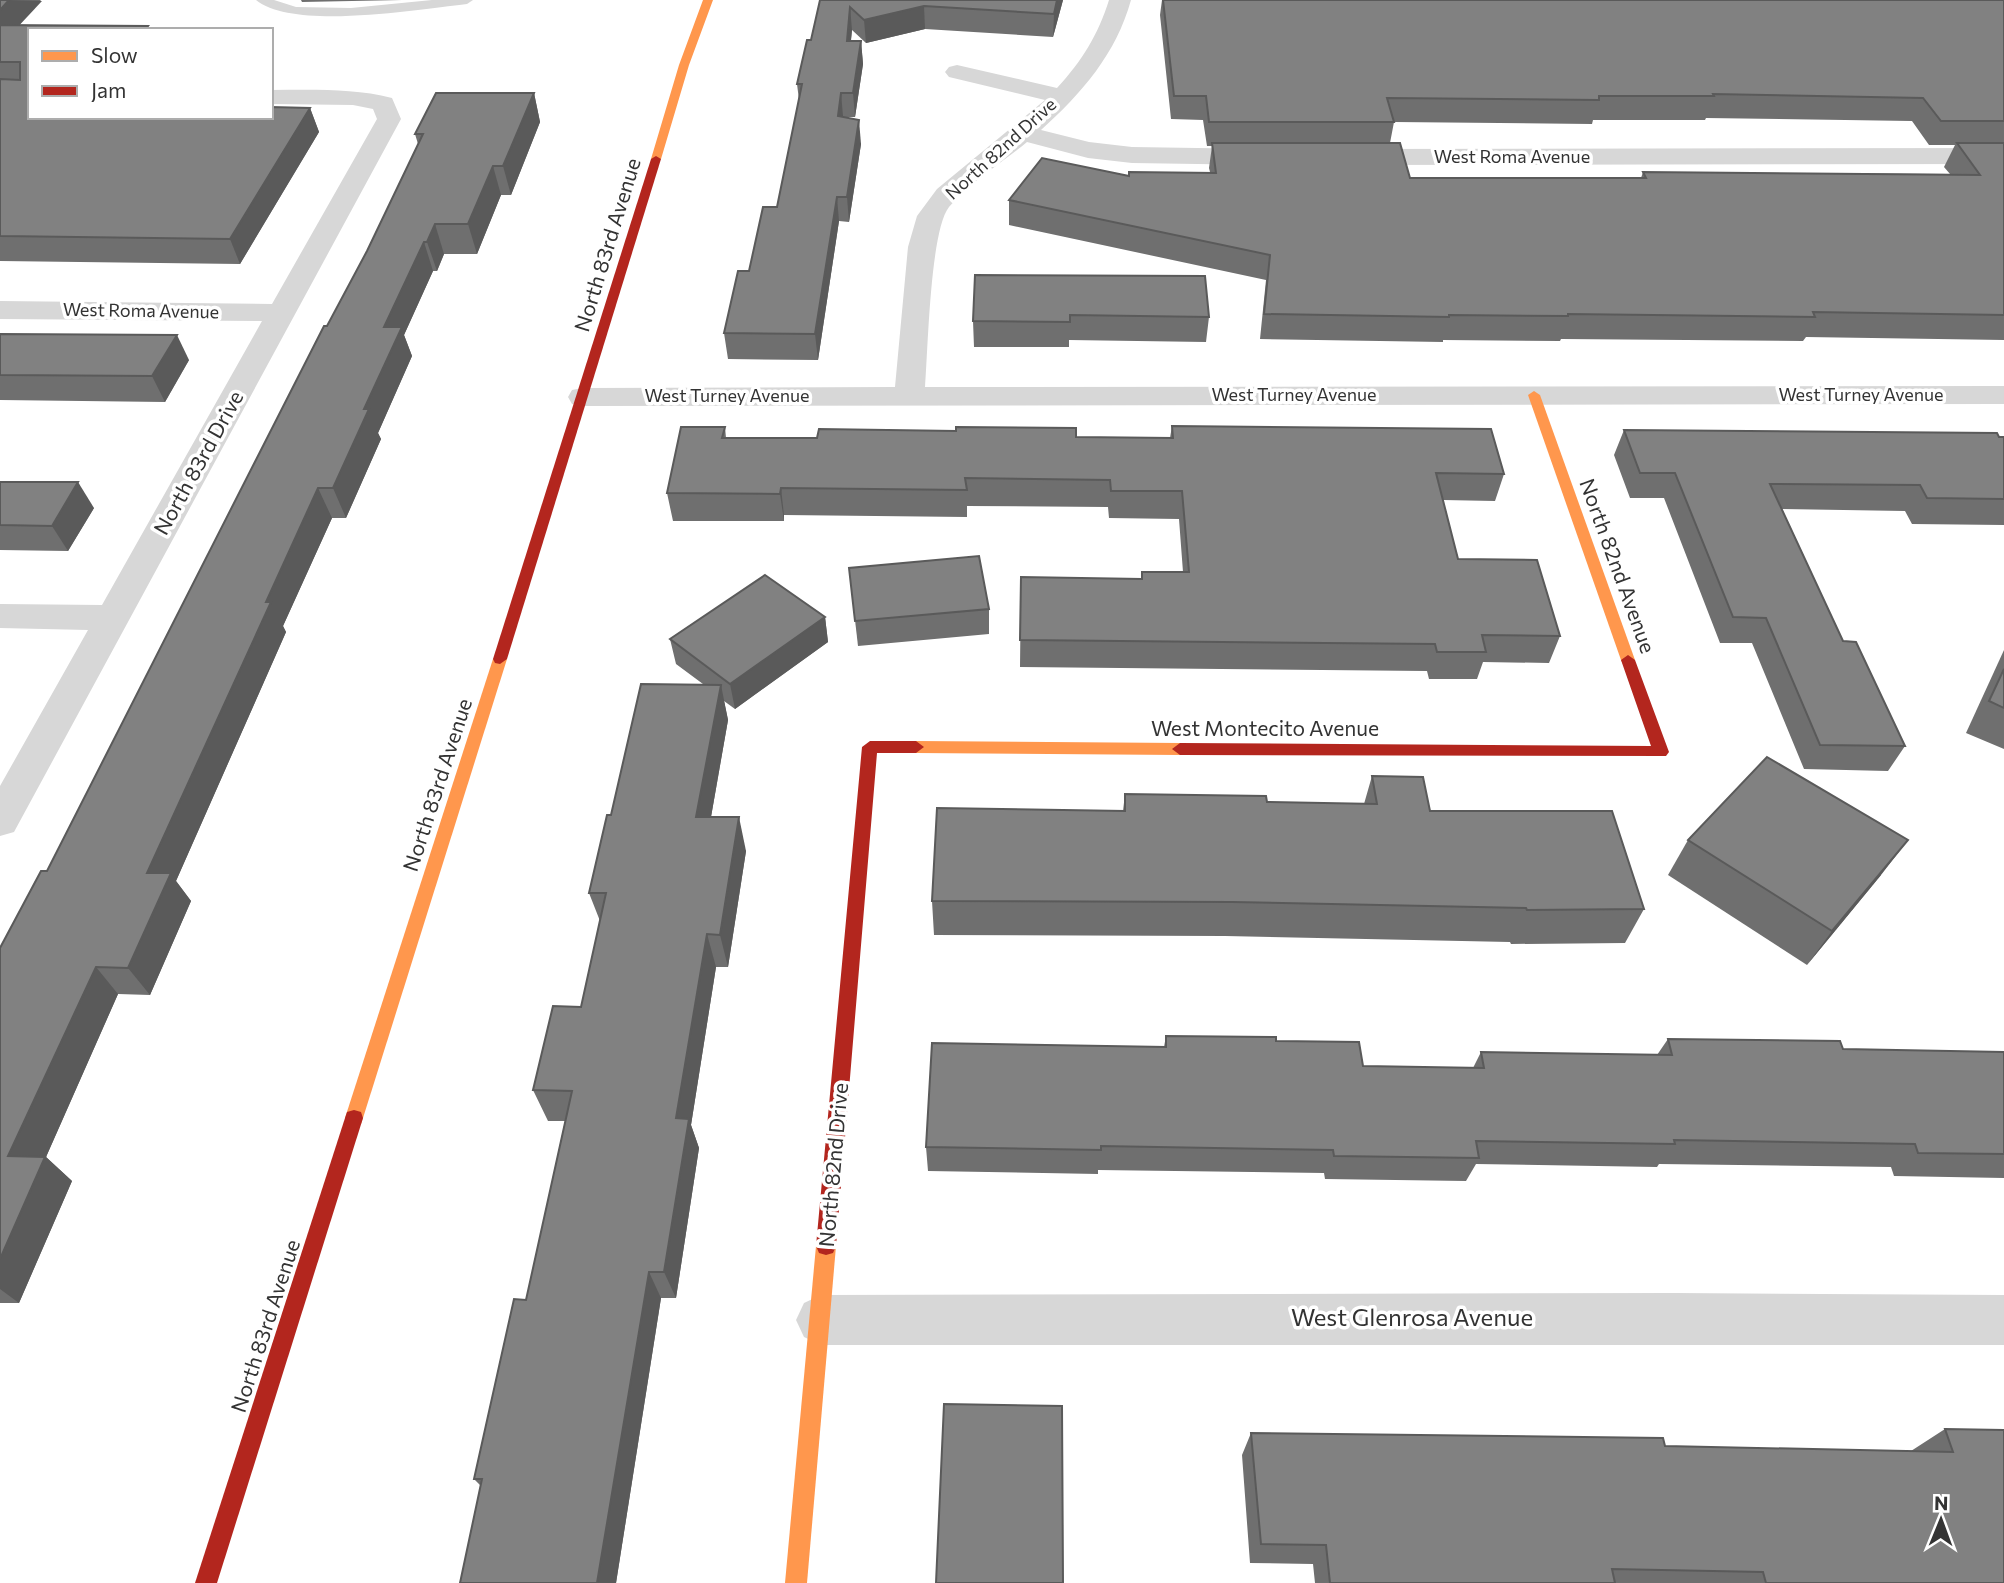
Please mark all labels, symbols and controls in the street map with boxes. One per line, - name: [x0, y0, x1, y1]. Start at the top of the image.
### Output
- legend: [28, 28, 273, 119]
- text: Slow: [91, 42, 138, 67]
- text: Jam: [91, 77, 126, 102]
- street label: North 82nd Drive: [941, 93, 1060, 204]
- street label: West Roma Avenue: [1434, 145, 1590, 167]
- street label: North 83rd Avenue: [568, 155, 645, 334]
- street label: West Roma Avenue: [63, 298, 219, 322]
- street label: West Turney Avenue: [1211, 383, 1377, 405]
- street label: West Turney Avenue: [1778, 383, 1944, 405]
- street label: West Turney Avenue: [644, 384, 810, 406]
- street label: North 83rd Drive: [148, 386, 248, 539]
- street label: North 82nd Avenue: [1575, 475, 1662, 656]
- street label: North 83rd Avenue: [397, 695, 476, 874]
- street label: West Montecito Avenue: [1151, 715, 1379, 740]
- street label: North 82nd Drive: [813, 1082, 852, 1248]
- street label: North 83rd Avenue: [225, 1236, 304, 1415]
- street label: West Glenrosa Avenue: [1291, 1302, 1533, 1331]
- north arrow: [1906, 1485, 1976, 1555]
- text: N: [1934, 1491, 1949, 1514]

